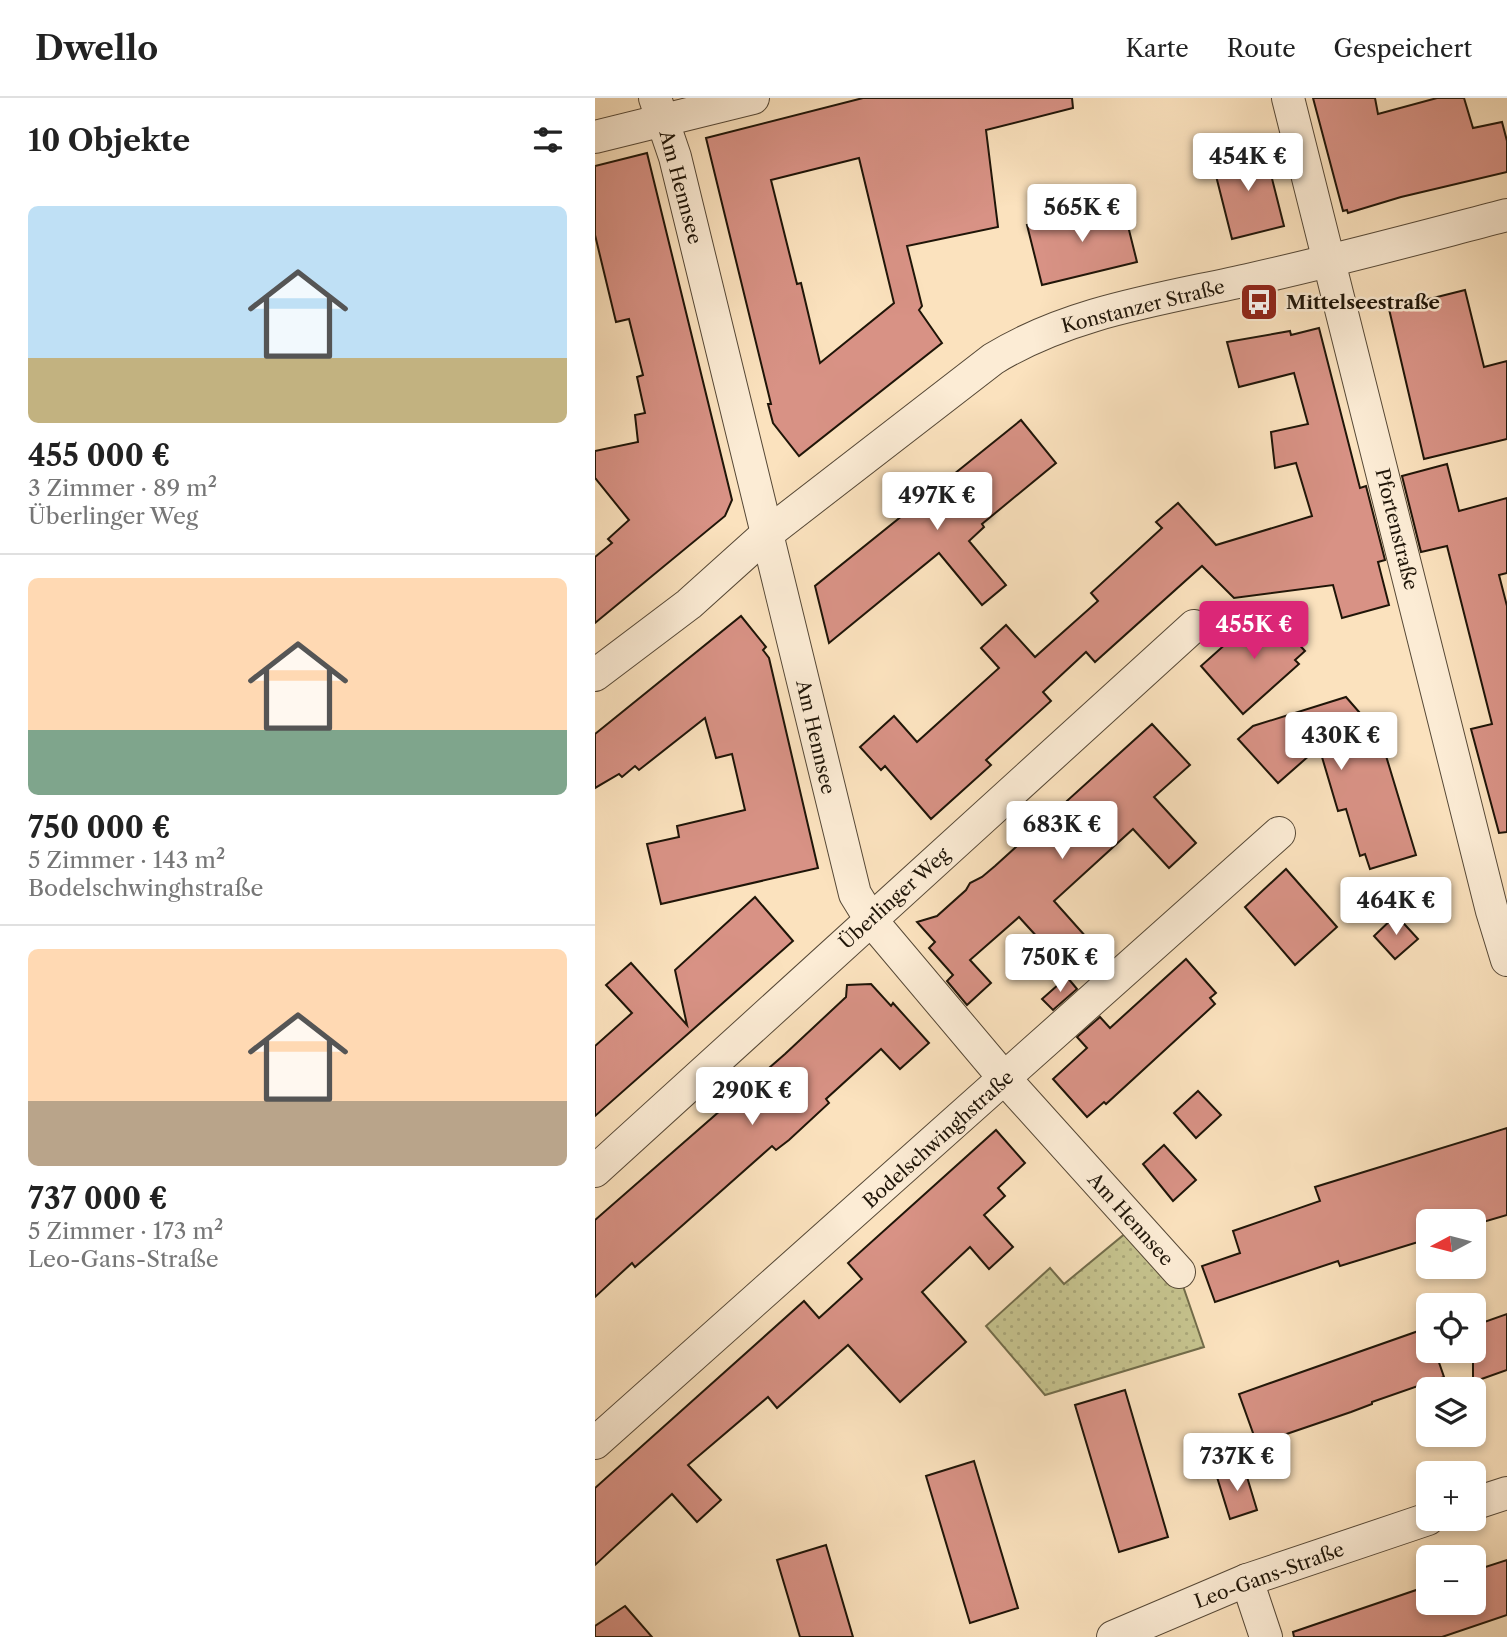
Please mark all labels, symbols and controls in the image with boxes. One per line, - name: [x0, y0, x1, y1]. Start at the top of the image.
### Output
- text: Dwello: [35, 28, 158, 69]
- text: Karte: [1125, 34, 1189, 63]
- text: Route: [1227, 34, 1296, 63]
- text: Gespeichert: [1334, 34, 1472, 63]
- icon: filters: [529, 121, 567, 159]
- text: 10 Objekte: [28, 122, 190, 159]
- street label: Am Hennsee: [654, 127, 707, 246]
- pin: 454K €: [1191, 134, 1305, 193]
- text: 454K €: [1209, 142, 1287, 170]
- pin: 565K €: [1025, 184, 1139, 244]
- text: 565K €: [1043, 193, 1121, 221]
- icon: home: [235, 251, 361, 377]
- street label: Konstanzer Straße: [1059, 275, 1227, 338]
- bus stop icon: Mittelseestraße: [1238, 281, 1280, 323]
- place label: Mittelseestraße: [1286, 291, 1440, 314]
- text: 455 000 €: [28, 437, 170, 474]
- street label: Pfortenstraße: [1370, 466, 1423, 592]
- pin: 497K €: [880, 472, 994, 532]
- text: 3 Zimmer · 89 m²: [28, 474, 217, 502]
- text: 497K €: [898, 481, 976, 509]
- text: Überlinger Weg: [28, 502, 198, 530]
- pin: 455K €: [1197, 602, 1311, 661]
- text: 455K €: [1215, 610, 1293, 638]
- icon: home: [235, 623, 361, 749]
- street label: Am Hennsee: [791, 677, 840, 797]
- pin: 430K €: [1284, 712, 1398, 772]
- text: 430K €: [1301, 721, 1381, 749]
- pin: 683K €: [1005, 802, 1119, 861]
- text: 750 000 €: [28, 809, 171, 846]
- text: 683K €: [1022, 810, 1102, 838]
- street label: Überlinger Weg: [834, 842, 955, 954]
- text: 5 Zimmer · 143 m²: [28, 846, 225, 874]
- text: Bodelschwinghstraße: [28, 874, 263, 902]
- pin: 464K €: [1339, 878, 1453, 937]
- text: 464K €: [1356, 886, 1436, 914]
- pin: 750K €: [1003, 934, 1117, 994]
- text: 750K €: [1021, 943, 1099, 971]
- icon: home: [235, 994, 361, 1120]
- street label: Bodelschwinghstraße: [858, 1066, 1018, 1213]
- pin: 290K €: [695, 1068, 809, 1127]
- text: 290K €: [712, 1076, 792, 1104]
- street label: Am Hennsee: [1082, 1168, 1178, 1270]
- text: 737 000 €: [28, 1180, 168, 1217]
- north arrow: [1416, 1209, 1486, 1279]
- map controls: [1416, 1209, 1486, 1615]
- text: 5 Zimmer · 173 m²: [28, 1217, 223, 1245]
- text: Leo-Gans-Straße: [28, 1245, 219, 1273]
- button: locate: [1416, 1293, 1486, 1363]
- button: layers: [1416, 1377, 1486, 1447]
- pin: 737K €: [1180, 1434, 1294, 1493]
- text: 737K €: [1199, 1442, 1275, 1470]
- button: +: [1416, 1461, 1486, 1531]
- street label: Leo-Gans-Straße: [1191, 1538, 1347, 1613]
- button: −: [1416, 1545, 1486, 1615]

